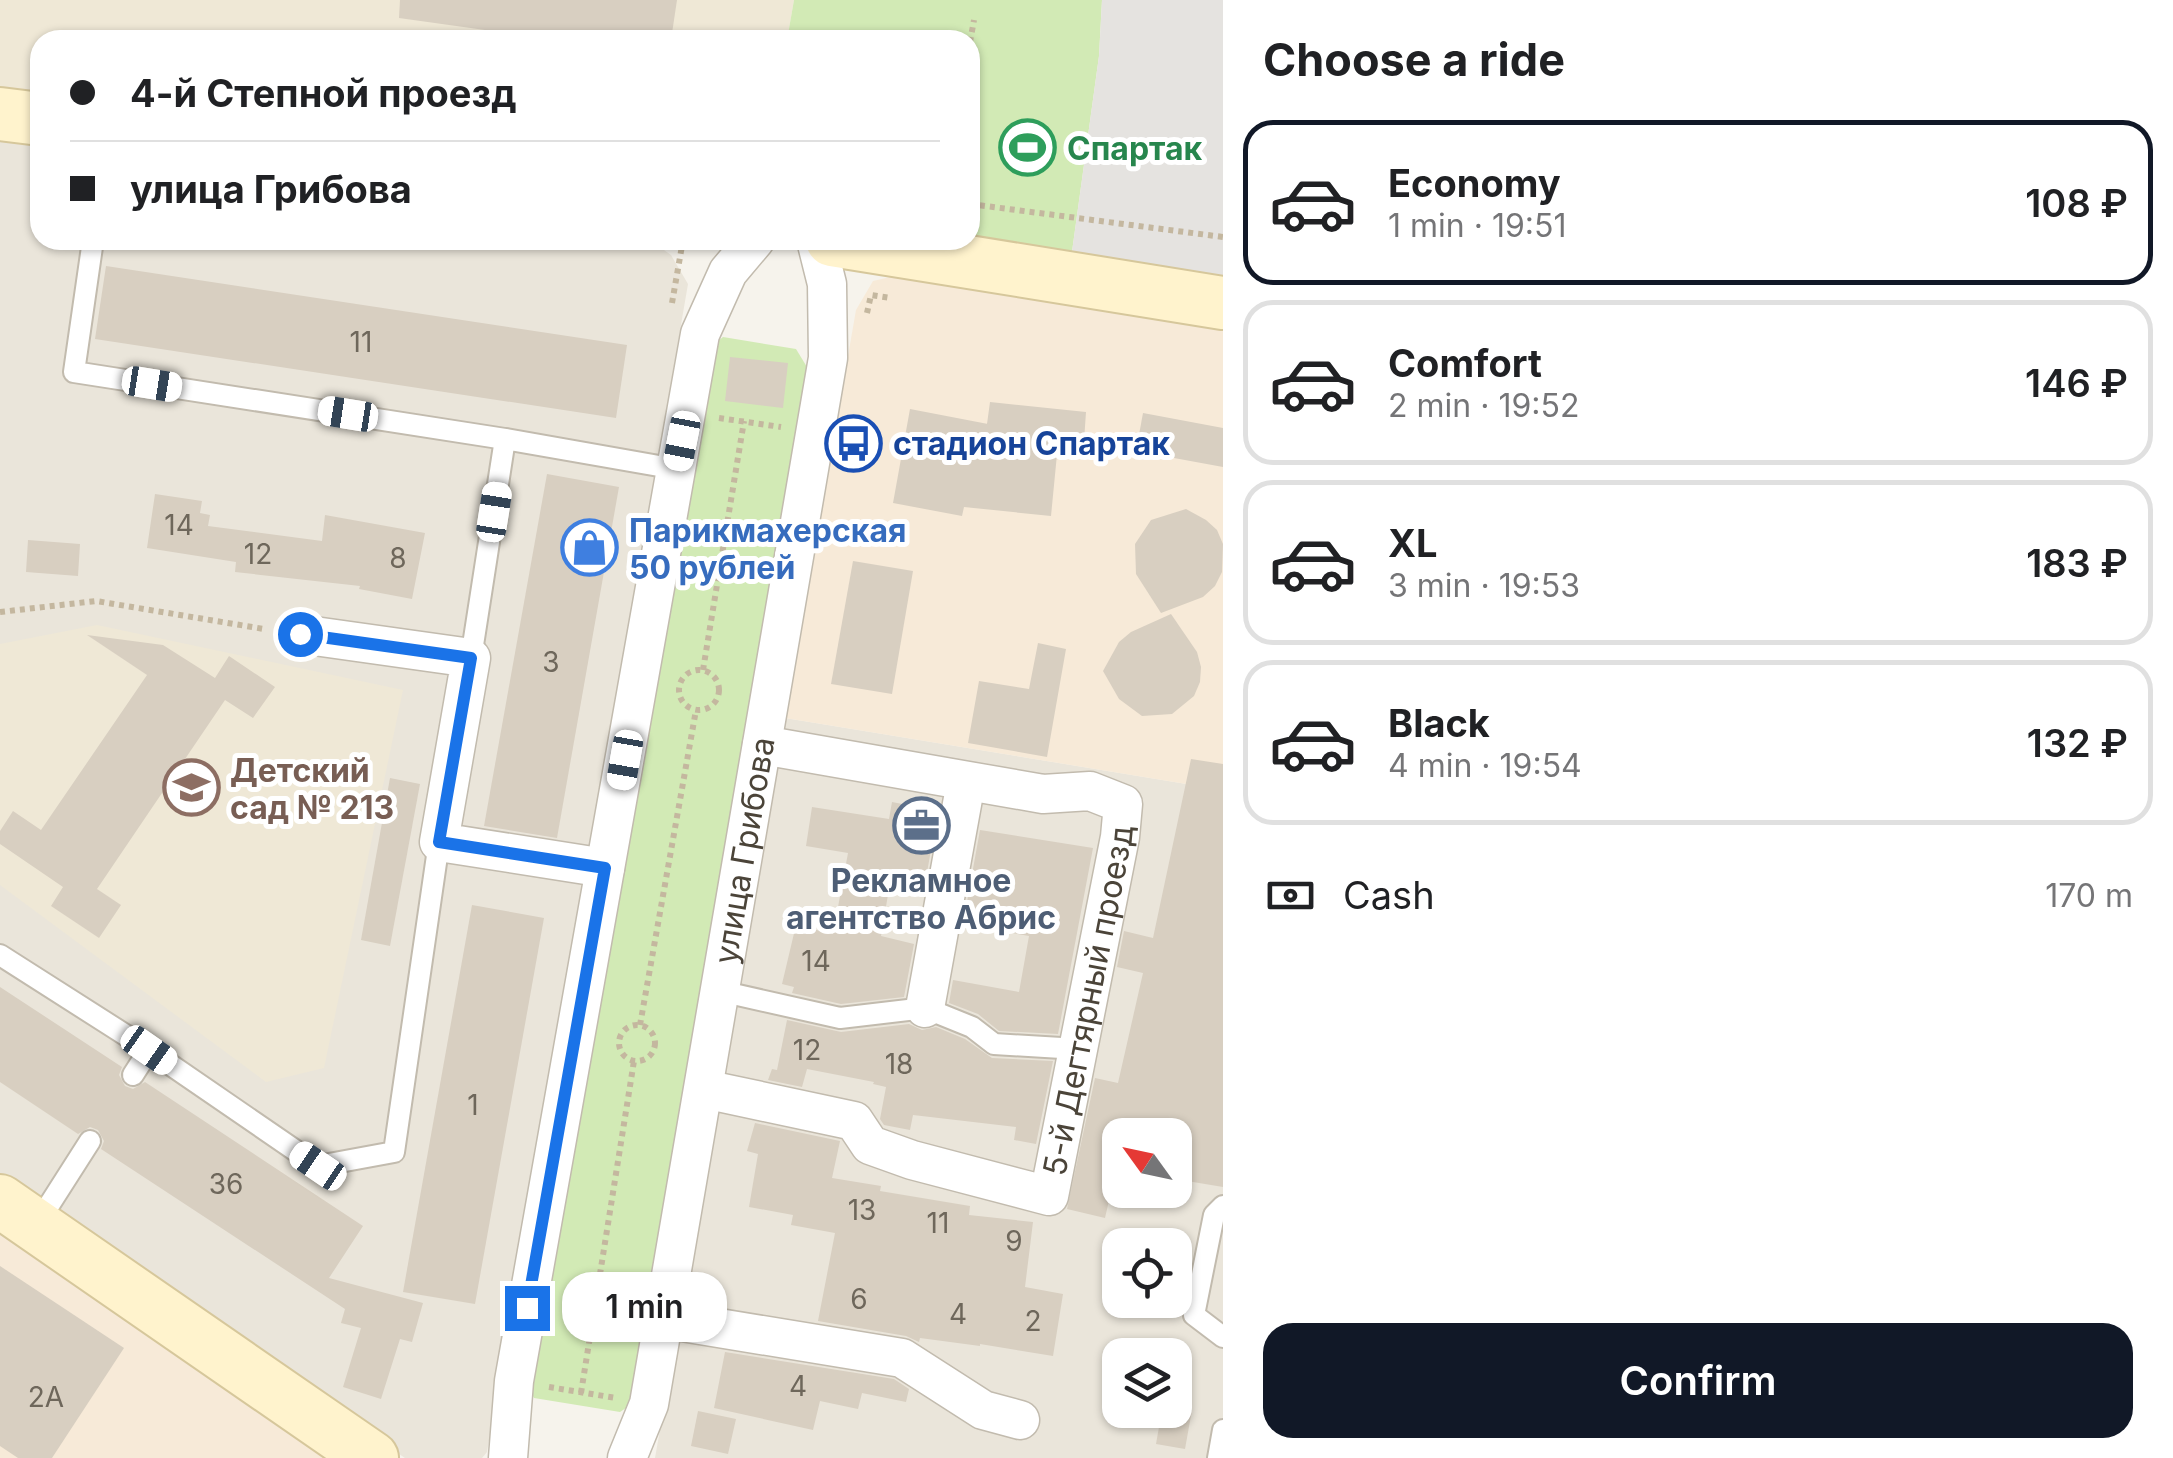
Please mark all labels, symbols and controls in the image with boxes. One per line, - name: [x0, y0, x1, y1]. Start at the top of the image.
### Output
- text: Choose a ride: [1263, 32, 1565, 87]
- text: 4-й Степной проезд: [130, 70, 517, 116]
- sports icon: Спартак: [998, 118, 1058, 178]
- place label: Спартак: [1067, 129, 1203, 168]
- icon: car: [1268, 158, 1358, 248]
- text: Economy: [1388, 160, 1561, 206]
- text: улица Грибова: [130, 166, 412, 212]
- text: 108 ₽: [2025, 180, 2128, 226]
- text: 1 min · 19:51: [1388, 206, 1566, 245]
- house number: 11: [350, 325, 372, 359]
- icon: car: [1268, 338, 1358, 428]
- text: Comfort: [1388, 340, 1542, 386]
- text: 146 ₽: [2025, 360, 2128, 406]
- car: [120, 364, 184, 404]
- text: 2 min · 19:52: [1388, 386, 1579, 425]
- car: [316, 394, 380, 434]
- car: [662, 409, 702, 473]
- bus stop icon: стадион Спартак: [824, 413, 884, 473]
- place label: стадион Спартак: [893, 424, 1170, 463]
- car: [474, 480, 514, 544]
- house number: 14: [164, 508, 194, 542]
- place label: Парикмахерская 50 рублей: [629, 511, 907, 587]
- shop icon: Парикмахерская 50 рублей: [560, 518, 620, 578]
- icon: car: [1268, 518, 1358, 608]
- text: XL: [1388, 520, 1438, 566]
- house number: 12: [244, 537, 272, 571]
- text: 183 ₽: [2026, 540, 2128, 586]
- house number: 8: [389, 541, 407, 575]
- text: 3 min · 19:53: [1388, 566, 1580, 605]
- route start: [278, 612, 323, 657]
- house number: 3: [542, 645, 560, 679]
- icon: car: [1268, 698, 1358, 788]
- text: Black: [1388, 700, 1490, 746]
- text: 132 ₽: [2027, 720, 2128, 766]
- car: [605, 728, 645, 792]
- street label: улица Грибова: [705, 734, 782, 967]
- text: 4 min · 19:54: [1388, 746, 1582, 785]
- place label: Детский сад № 213: [230, 751, 394, 827]
- school or university icon: Детский сад № 213: [161, 758, 221, 818]
- office icon: Рекламное агентство Абрис: [891, 796, 951, 856]
- street label: 5-й Дегтярный проезд: [1034, 824, 1140, 1179]
- place label: Рекламное агентство Абрис: [786, 861, 1056, 937]
- icon: cash: [1263, 868, 1318, 923]
- text: Cash: [1343, 872, 1435, 918]
- text: 170 m: [2045, 876, 2133, 915]
- house number: 14: [801, 944, 831, 978]
- car: [116, 1021, 182, 1079]
- house number: 12: [793, 1033, 821, 1067]
- house number: 18: [885, 1047, 913, 1081]
- house number: 1: [467, 1088, 479, 1122]
- north arrow: [1102, 1118, 1192, 1208]
- map controls: [1102, 1118, 1192, 1428]
- car: [285, 1137, 351, 1195]
- house number: 36: [209, 1167, 243, 1201]
- house number: 13: [848, 1193, 876, 1227]
- house number: 11: [927, 1206, 949, 1240]
- house number: 9: [1005, 1224, 1023, 1258]
- button: locate: [1102, 1228, 1192, 1318]
- callout: 1 min: [562, 1273, 727, 1343]
- house number: 6: [850, 1282, 868, 1316]
- route end: [505, 1286, 550, 1331]
- text: 1 min: [605, 1287, 684, 1326]
- house number: 4: [949, 1297, 967, 1331]
- house number: 2: [1024, 1304, 1042, 1338]
- button: Confirm: [1263, 1323, 2133, 1438]
- button: layers: [1102, 1338, 1192, 1428]
- house number: 4: [789, 1369, 807, 1403]
- house number: 2А: [28, 1380, 64, 1414]

